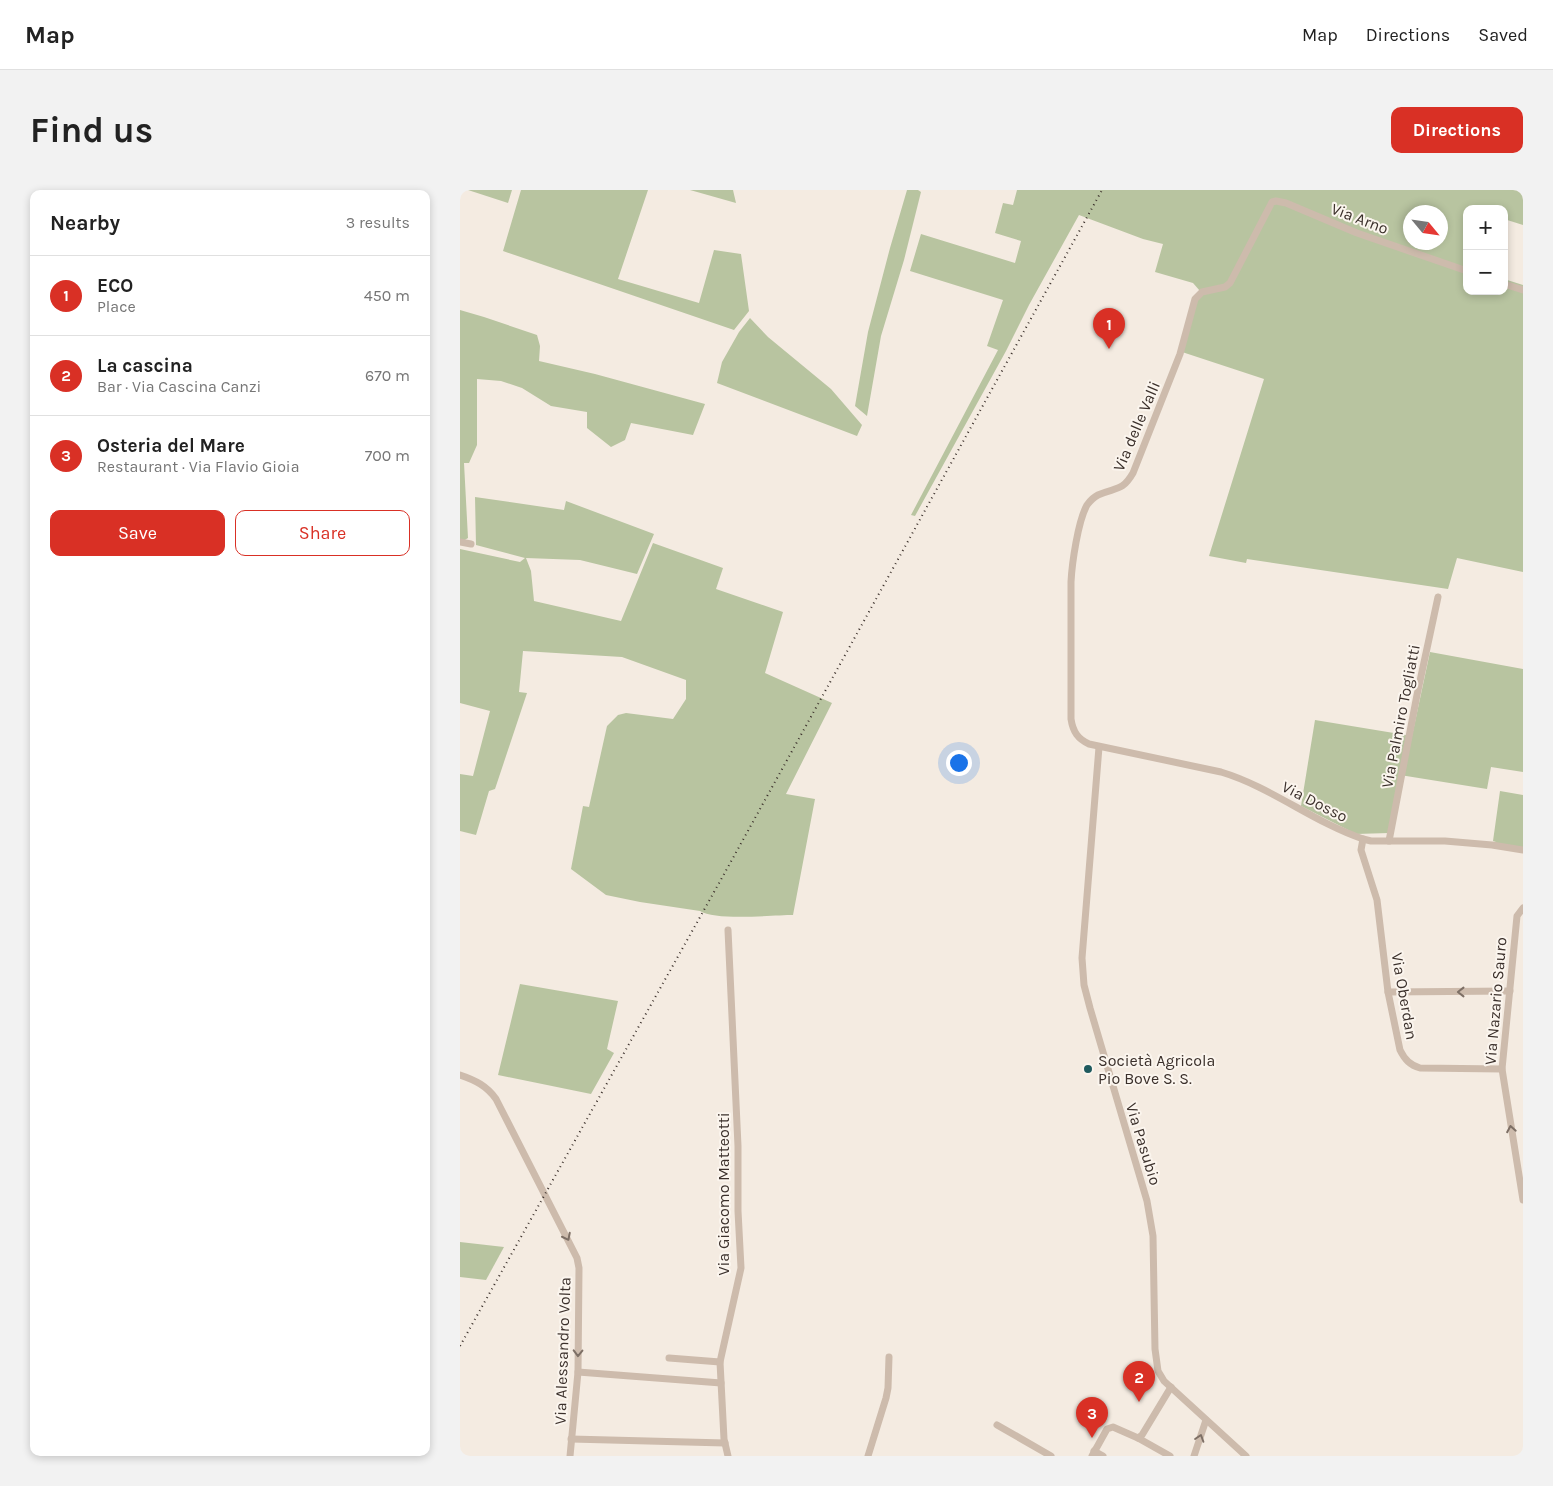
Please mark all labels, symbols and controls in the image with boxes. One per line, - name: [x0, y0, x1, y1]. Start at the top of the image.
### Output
- text: Map: [25, 21, 75, 49]
- text: Map: [1302, 24, 1338, 46]
- text: Directions: [1366, 24, 1450, 46]
- text: Saved: [1478, 24, 1528, 46]
- button: Directions: [1391, 107, 1523, 153]
- text: Find us: [30, 110, 153, 151]
- street label: Via Arno: [1329, 199, 1391, 238]
- north arrow: [1403, 205, 1448, 250]
- map controls: [1463, 205, 1508, 295]
- button: +: [1463, 205, 1508, 250]
- text: Nearby: [50, 211, 120, 235]
- text: 3 results: [346, 213, 410, 232]
- button: −: [1463, 250, 1508, 295]
- text: ECO: [97, 275, 133, 297]
- text: 1: [63, 286, 69, 305]
- text: 450 m: [364, 286, 410, 305]
- text: Place: [97, 297, 136, 316]
- pin: 1: [1093, 308, 1125, 349]
- text: La cascina: [97, 355, 193, 377]
- text: 2: [61, 366, 71, 385]
- text: 670 m: [365, 366, 410, 385]
- text: Bar · Via Cascina Canzi: [97, 377, 261, 396]
- street label: Via delle Valli: [1109, 378, 1164, 474]
- text: Osteria del Mare: [97, 435, 245, 457]
- text: 3: [61, 446, 71, 465]
- text: 700 m: [365, 446, 410, 465]
- text: Restaurant · Via Flavio Gioia: [97, 457, 299, 476]
- button: Save: [50, 510, 225, 556]
- button: Share: [235, 510, 410, 556]
- street label: Via Palmiro Togliatti: [1377, 643, 1424, 790]
- your location: [946, 750, 972, 776]
- street label: Via Dosso: [1279, 777, 1351, 826]
- street label: Via Nazario Sauro: [1480, 936, 1511, 1066]
- street label: Via Oberdan: [1387, 951, 1422, 1041]
- one-way arrow: [1457, 987, 1465, 997]
- place label: Società Agricola Pio Bove S. S.: [1098, 1051, 1215, 1088]
- marker: Società Agricola Pio Bove S. S.: [1082, 1063, 1094, 1075]
- street label: Via Pasubio: [1122, 1101, 1165, 1188]
- street label: Via Giacomo Matteotti: [714, 1113, 733, 1275]
- one-way arrow: [1507, 1124, 1517, 1133]
- one-way arrow: [561, 1232, 571, 1241]
- street label: Via Alessandro Volta: [550, 1277, 575, 1425]
- one-way arrow: [573, 1350, 583, 1357]
- pin: 2: [1123, 1361, 1155, 1402]
- pin: 3: [1076, 1397, 1108, 1438]
- one-way arrow: [1195, 1434, 1205, 1443]

